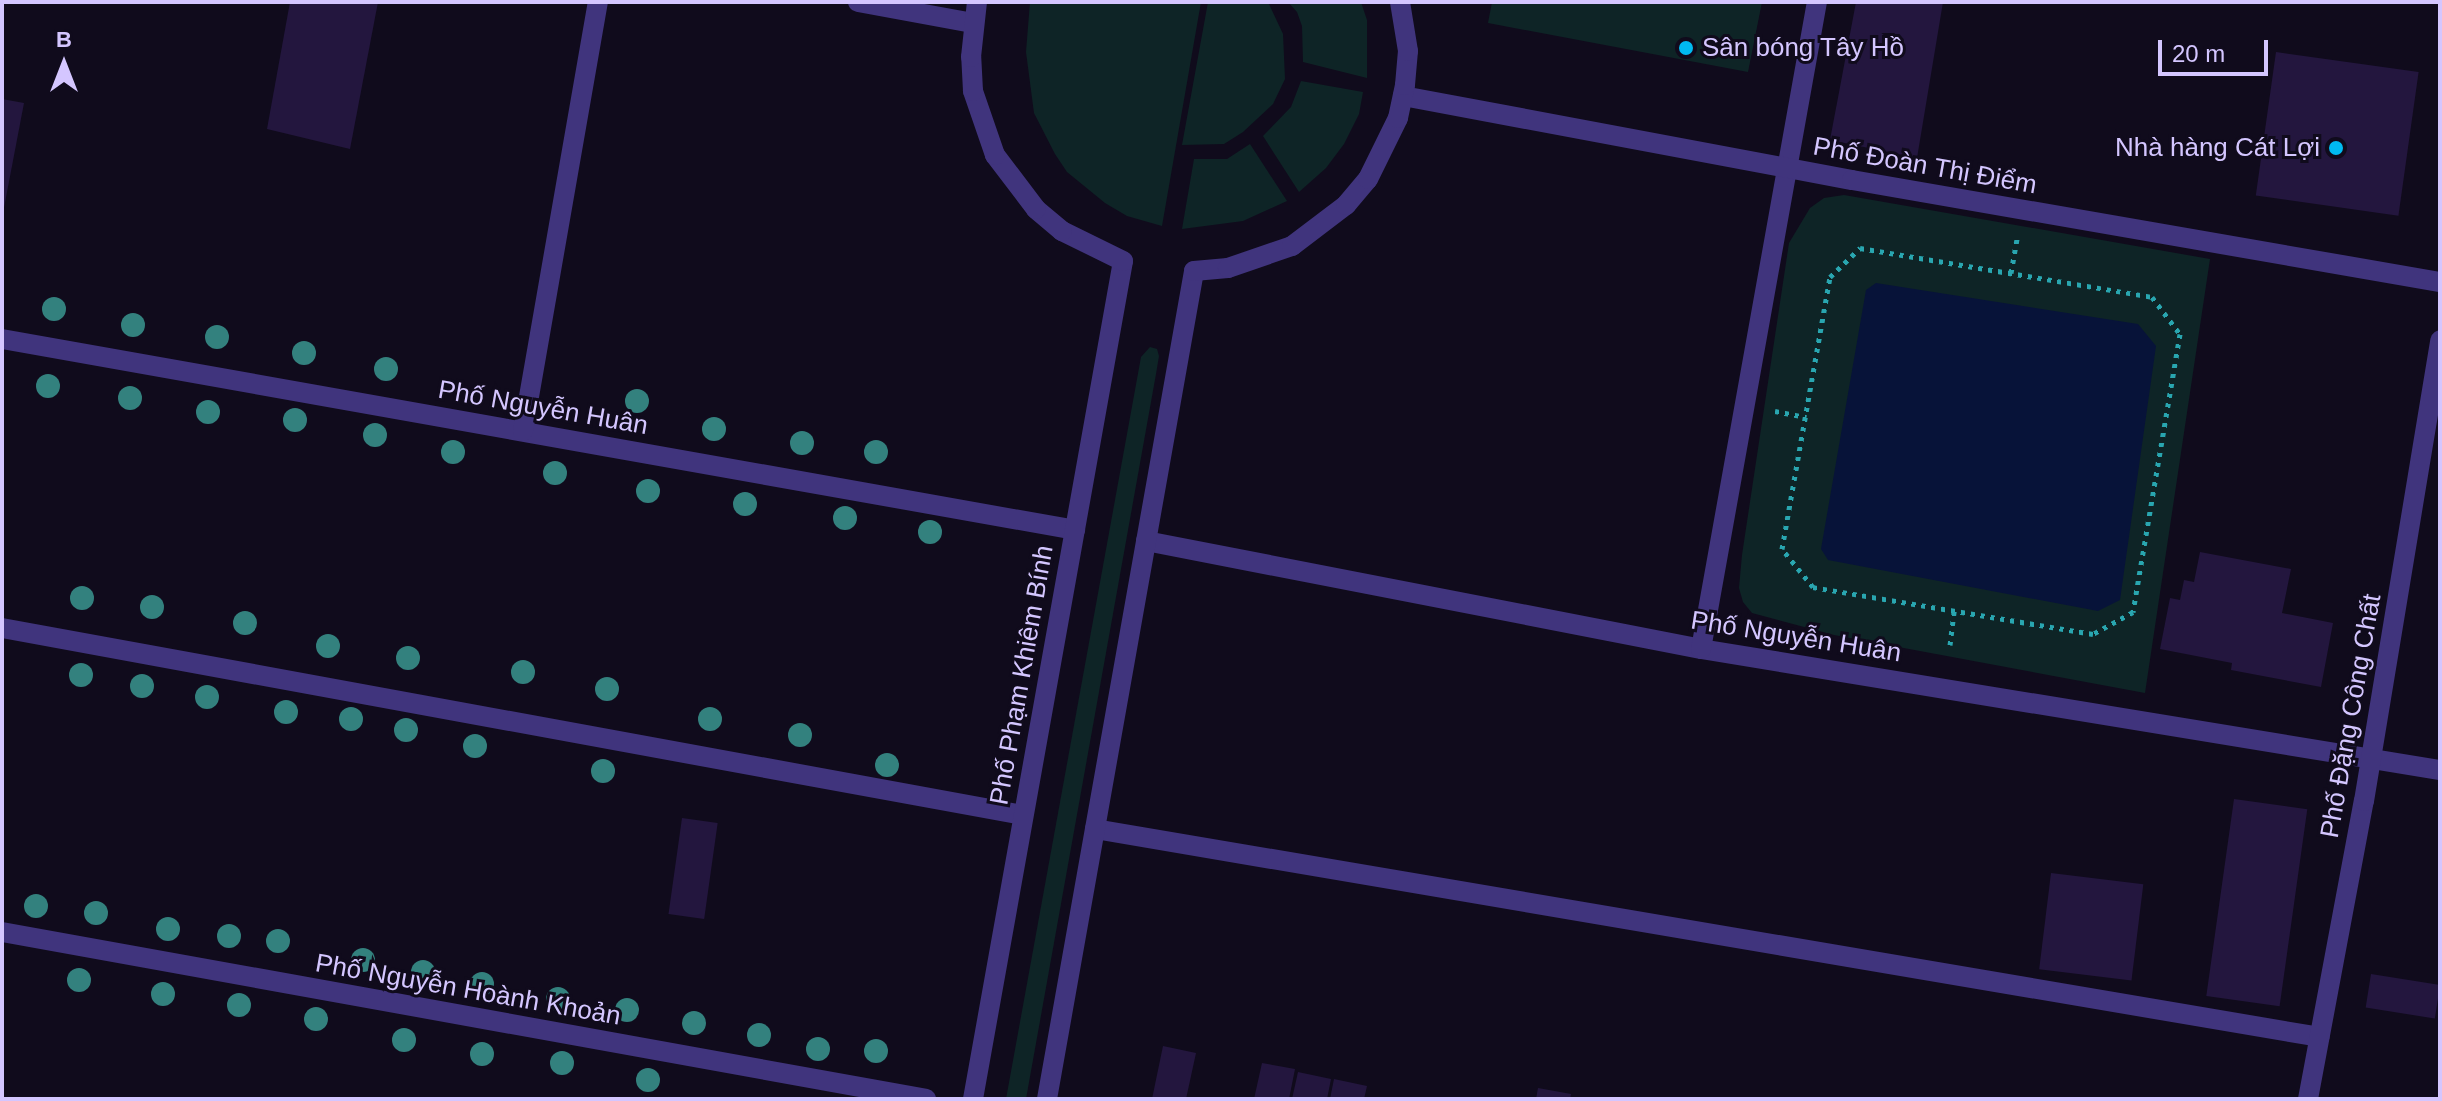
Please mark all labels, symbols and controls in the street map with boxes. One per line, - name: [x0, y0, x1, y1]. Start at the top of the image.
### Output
- north arrow: [24, 24, 104, 104]
- scale bar: [2162, 24, 2272, 74]
- text: B: [56, 27, 72, 52]
- place label: Sân bóng Tây Hồ: [1702, 32, 1904, 64]
- marker: Sân bóng Tây Hồ: [1677, 39, 1695, 57]
- text: 20 m: [2172, 40, 2225, 67]
- street label: Phố Đoàn Thị Điểm: [1811, 131, 2039, 201]
- place label: Nhà hàng Cát Lợi: [2115, 132, 2320, 164]
- marker: Nhà hàng Cát Lợi: [2327, 139, 2345, 157]
- street label: Phố Nguyễn Huân: [436, 374, 650, 442]
- street label: Phố Phạm Khiêm Bính: [984, 543, 1060, 807]
- street label: Phố Đặng Công Chất: [2314, 592, 2388, 840]
- street label: Phố Nguyễn Huân: [1689, 605, 1903, 669]
- street label: Phố Nguyễn Hoành Khoản: [313, 948, 623, 1032]

